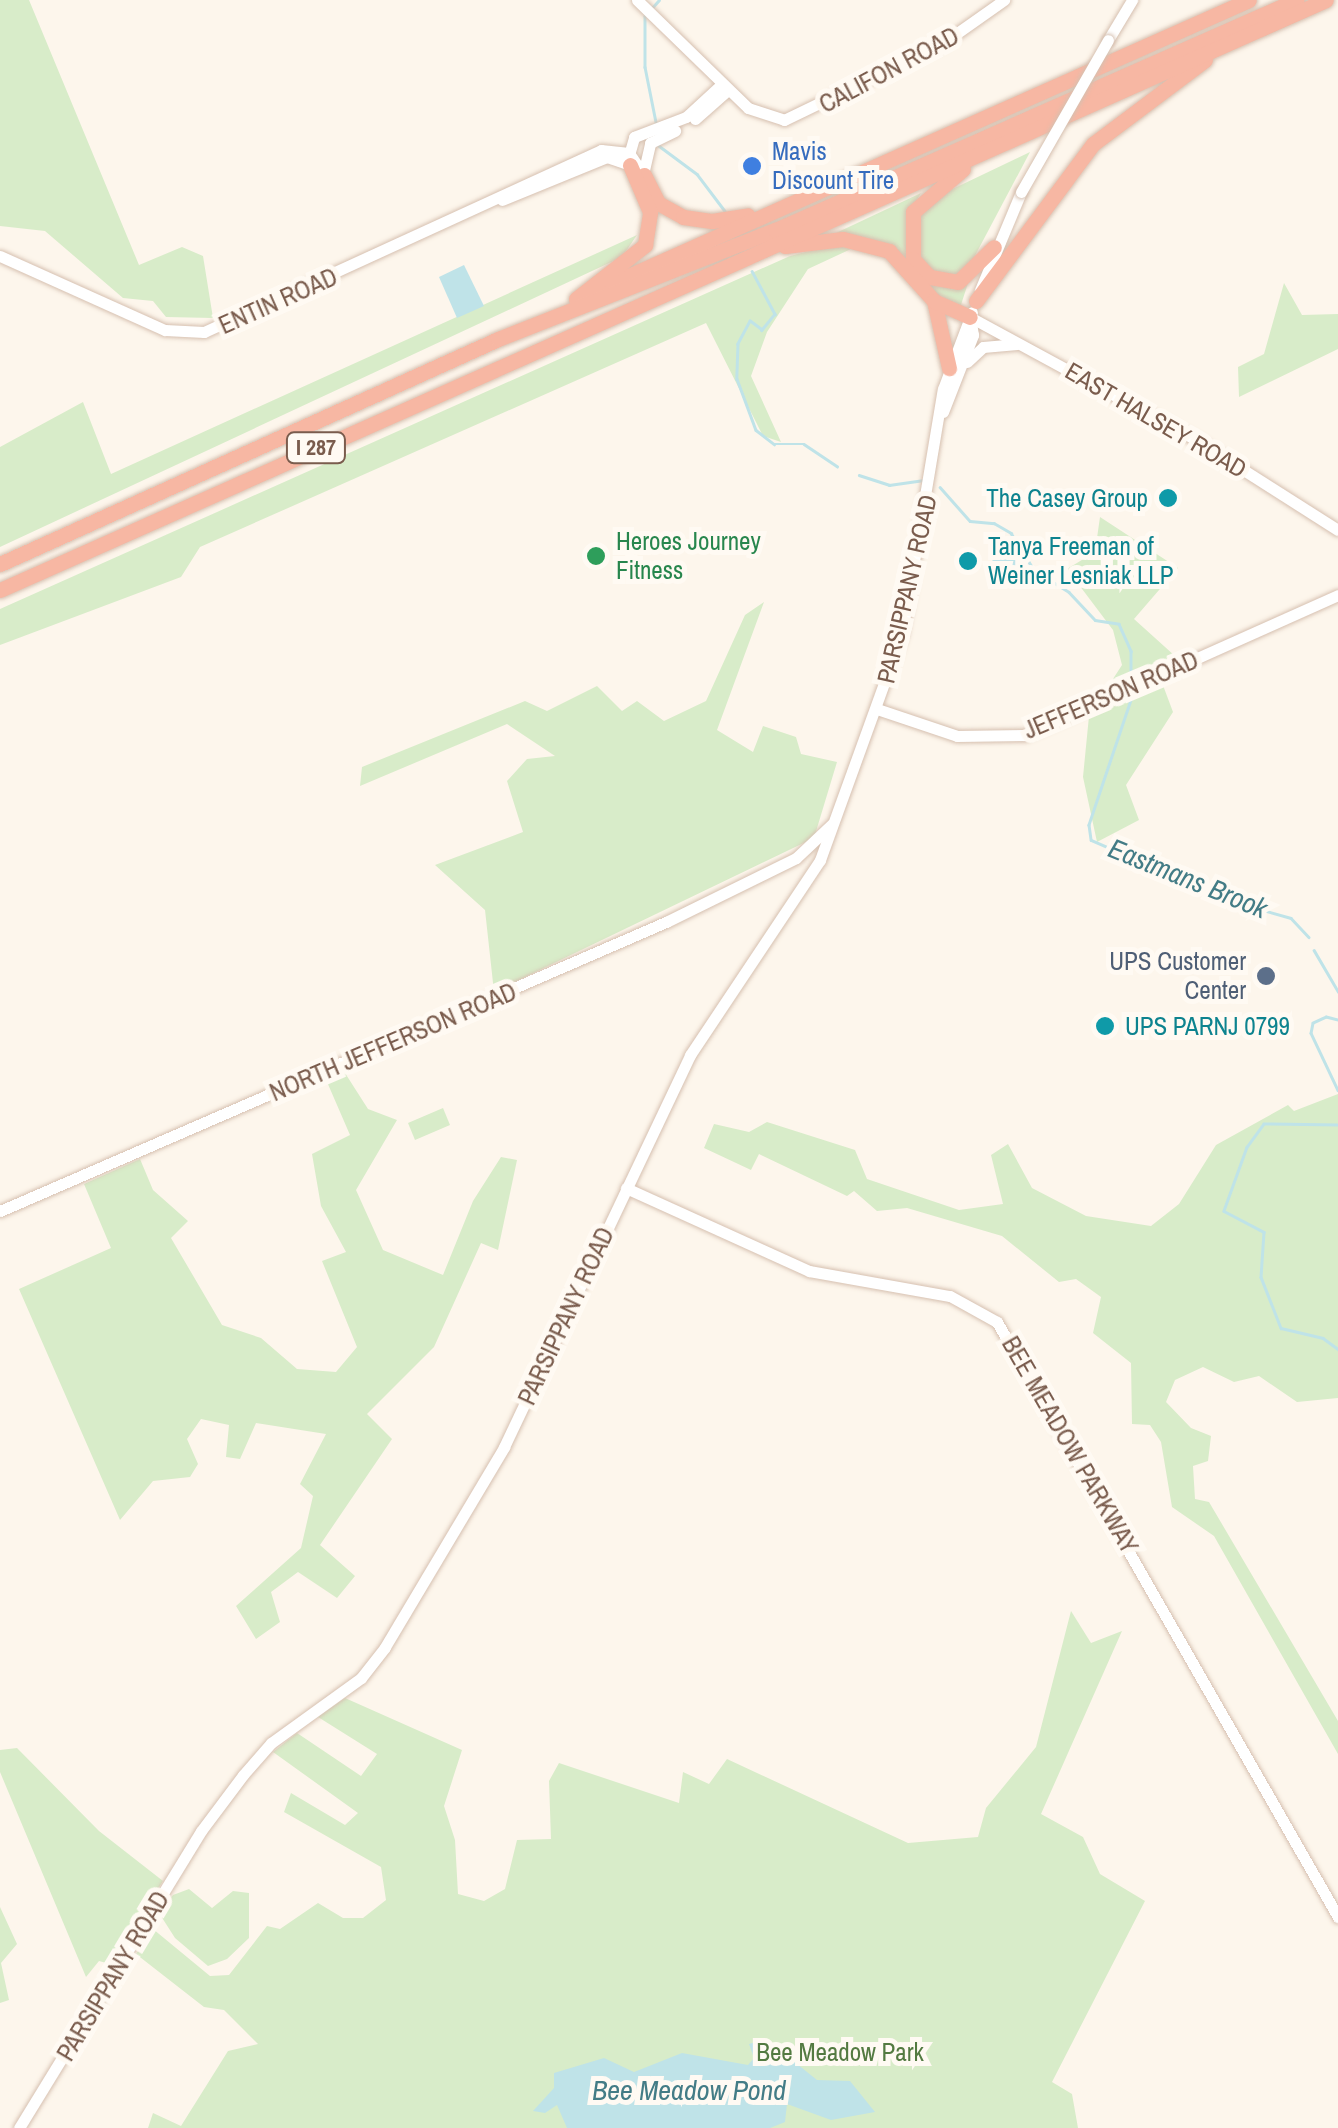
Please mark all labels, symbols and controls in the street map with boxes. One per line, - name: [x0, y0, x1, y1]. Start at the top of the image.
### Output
- street label: CALIFON ROAD: [814, 21, 964, 119]
- place label: Mavis Discount Tire: [772, 137, 895, 196]
- marker: Mavis Discount Tire: [741, 155, 763, 177]
- street label: ENTIN ROAD: [214, 262, 342, 340]
- street label: EAST HALSEY ROAD: [1060, 356, 1252, 484]
- road number: I 287: [284, 431, 348, 465]
- place label: The Casey Group: [986, 483, 1148, 513]
- marker: The Casey Group: [1157, 487, 1179, 509]
- street label: PARSIPPANY ROAD: [871, 492, 943, 686]
- place label: Heroes Journey Fitness: [616, 527, 761, 586]
- place label: Tanya Freeman of Weiner Lesniak LLP: [988, 532, 1173, 591]
- marker: Heroes Journey Fitness: [585, 545, 607, 567]
- marker: Tanya Freeman of Weiner Lesniak LLP: [957, 550, 979, 572]
- street label: JEFFERSON ROAD: [1019, 645, 1203, 745]
- water label: Eastmans Brook: [1104, 831, 1272, 925]
- place label: UPS Customer Center: [1109, 947, 1246, 1006]
- marker: UPS Customer Center: [1255, 965, 1277, 987]
- street label: NORTH JEFFERSON ROAD: [265, 976, 521, 1108]
- place label: UPS PARNJ 0799: [1125, 1011, 1290, 1041]
- marker: UPS PARNJ 0799: [1094, 1015, 1116, 1037]
- street label: PARSIPPANY ROAD: [512, 1222, 620, 1410]
- street label: BEE MEADOW PARKWAY: [996, 1331, 1144, 1559]
- street label: PARSIPPANY ROAD: [50, 1886, 176, 2066]
- park label: Bee Meadow Park: [756, 2037, 924, 2067]
- water label: Bee Meadow Pond: [592, 2073, 786, 2107]

